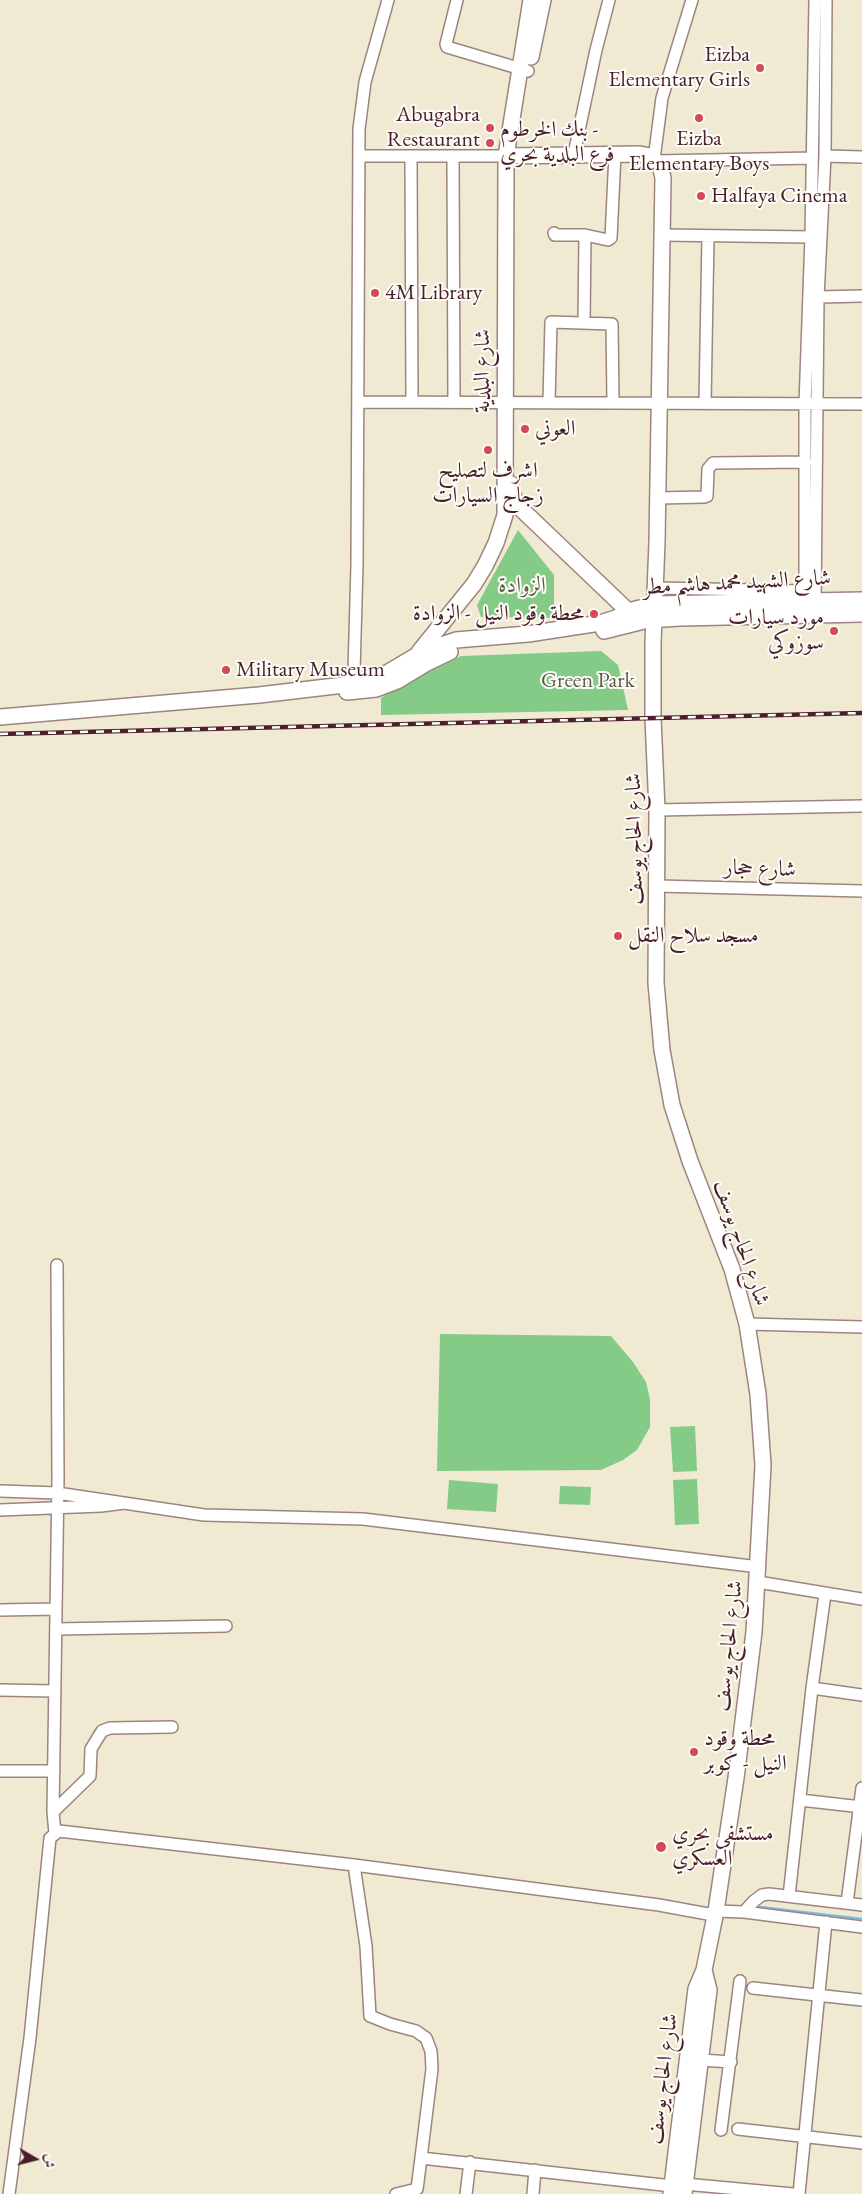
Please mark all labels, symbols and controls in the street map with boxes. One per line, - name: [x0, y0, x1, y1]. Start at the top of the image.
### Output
- place label: Eizba Elementary Girls: [608, 42, 750, 94]
- marker: Eizba Elementary Girls: [754, 62, 766, 74]
- place label: Abugabra Restaurant: [387, 102, 480, 154]
- marker: Eizba Elementary Boys: [693, 112, 705, 124]
- place label: بنك الخرطوم - فرع البلدية بحري: [500, 117, 615, 168]
- marker: Abugabra Restaurant: [484, 122, 496, 134]
- place label: Eizba Elementary Boys: [629, 126, 769, 178]
- marker: بنك الخرطوم - فرع البلدية بحري: [484, 137, 496, 149]
- place label: Halfaya Cinema: [711, 183, 847, 209]
- marker: Halfaya Cinema: [695, 190, 707, 202]
- place label: 4M Library: [385, 280, 482, 306]
- marker: 4M Library: [369, 287, 381, 299]
- street label: شارع البلدية: [470, 329, 496, 413]
- place label: العوني: [535, 416, 575, 442]
- marker: العوني: [519, 423, 531, 435]
- marker: اشرف لتصليح زجاج السيارات: [482, 444, 494, 456]
- place label: اشرف لتصليح زجاج السيارات: [432, 458, 544, 510]
- street label: شارع الشهيد محمد هاشم مطر: [642, 565, 832, 601]
- park label: الزوادة: [498, 573, 546, 599]
- place label: محطة وقود النيل - الزوادة: [413, 601, 584, 627]
- place label: مورد سيارات سوزوكي: [728, 605, 824, 656]
- marker: محطة وقود النيل - الزوادة: [588, 608, 600, 620]
- marker: مورد سيارات سوزوكي: [828, 625, 840, 637]
- place label: Military Museum: [236, 657, 385, 683]
- marker: Military Museum: [220, 664, 232, 676]
- park label: Green Park: [541, 668, 635, 694]
- street label: شارع الحاج يوسف: [621, 773, 649, 905]
- street label: شارع حجار: [724, 855, 796, 883]
- place label: مسجد سلاح النقل: [628, 923, 759, 949]
- marker: مسجد سلاح النقل: [612, 930, 624, 942]
- street label: شارع الحاج يوسف: [707, 1176, 775, 1310]
- street label: شارع الحاج يوسف: [709, 1579, 749, 1713]
- place label: محطة وقود النيل - كوبر: [704, 1726, 787, 1778]
- marker: محطة وقود النيل - كوبر: [688, 1746, 700, 1758]
- place label: مستشفى بحري العسكري: [672, 1821, 774, 1872]
- marker: مستشفى بحري العسكري: [654, 1840, 668, 1854]
- street label: شارع الحاج يوسف: [642, 2012, 684, 2146]
- north arrow: [10, 2134, 60, 2184]
- text: ش: [40, 2153, 60, 2169]

